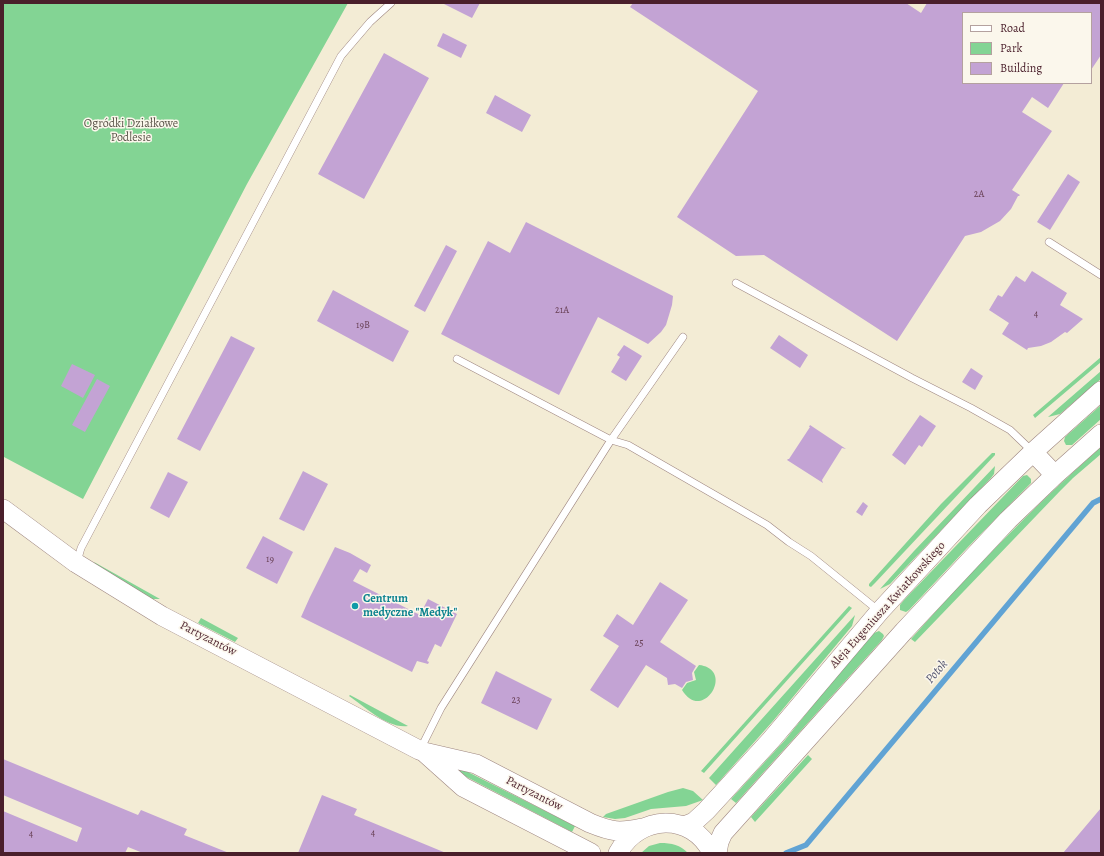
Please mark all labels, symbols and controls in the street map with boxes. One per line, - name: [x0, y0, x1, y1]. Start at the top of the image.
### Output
- legend: [962, 12, 1092, 84]
- text: Road: [1000, 20, 1025, 36]
- text: Park: [1000, 40, 1023, 56]
- text: Building: [1000, 60, 1042, 76]
- park label: Ogródki Działkowe Podlesie: [84, 117, 178, 145]
- house number: 2A: [974, 189, 984, 201]
- house number: 21A: [555, 305, 569, 317]
- house number: 4: [1034, 309, 1038, 321]
- house number: 19B: [356, 320, 370, 332]
- street label: Aleja Eugeniusza Kwiatkowskiego: [827, 539, 949, 671]
- house number: 19: [266, 554, 274, 566]
- place label: Centrum medyczne "Medyk": [363, 592, 457, 620]
- marker: Centrum medyczne "Medyk": [350, 601, 360, 611]
- street label: Partyzantów: [177, 619, 239, 659]
- house number: 25: [634, 638, 644, 650]
- water label: Potok: [923, 657, 951, 687]
- house number: 23: [512, 695, 520, 707]
- street label: Partyzantów: [503, 774, 565, 814]
- house number: 4: [371, 828, 375, 840]
- house number: 4: [29, 829, 33, 841]

